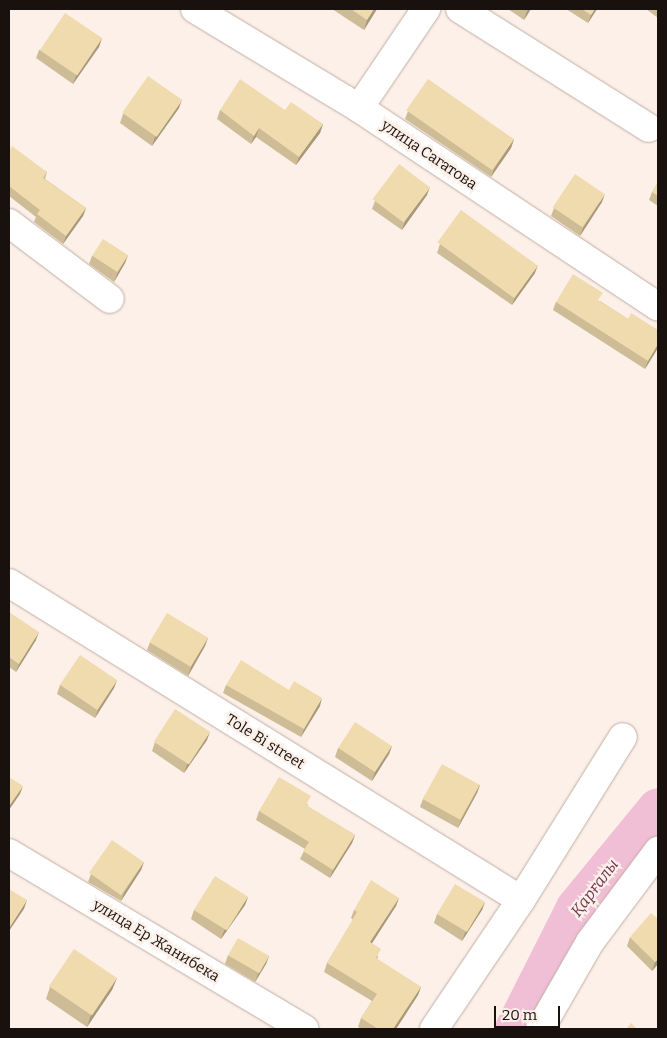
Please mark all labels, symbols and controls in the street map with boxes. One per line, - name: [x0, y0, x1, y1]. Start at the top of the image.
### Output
- street label: улица Сагатова: [378, 116, 480, 194]
- street label: Tole Bi street: [222, 711, 308, 773]
- water label: Қарғалы: [567, 855, 623, 921]
- street label: улица Ер Жанибека: [89, 896, 223, 986]
- scale bar: [497, 996, 563, 1028]
- text: 20 m: [502, 1006, 537, 1024]

